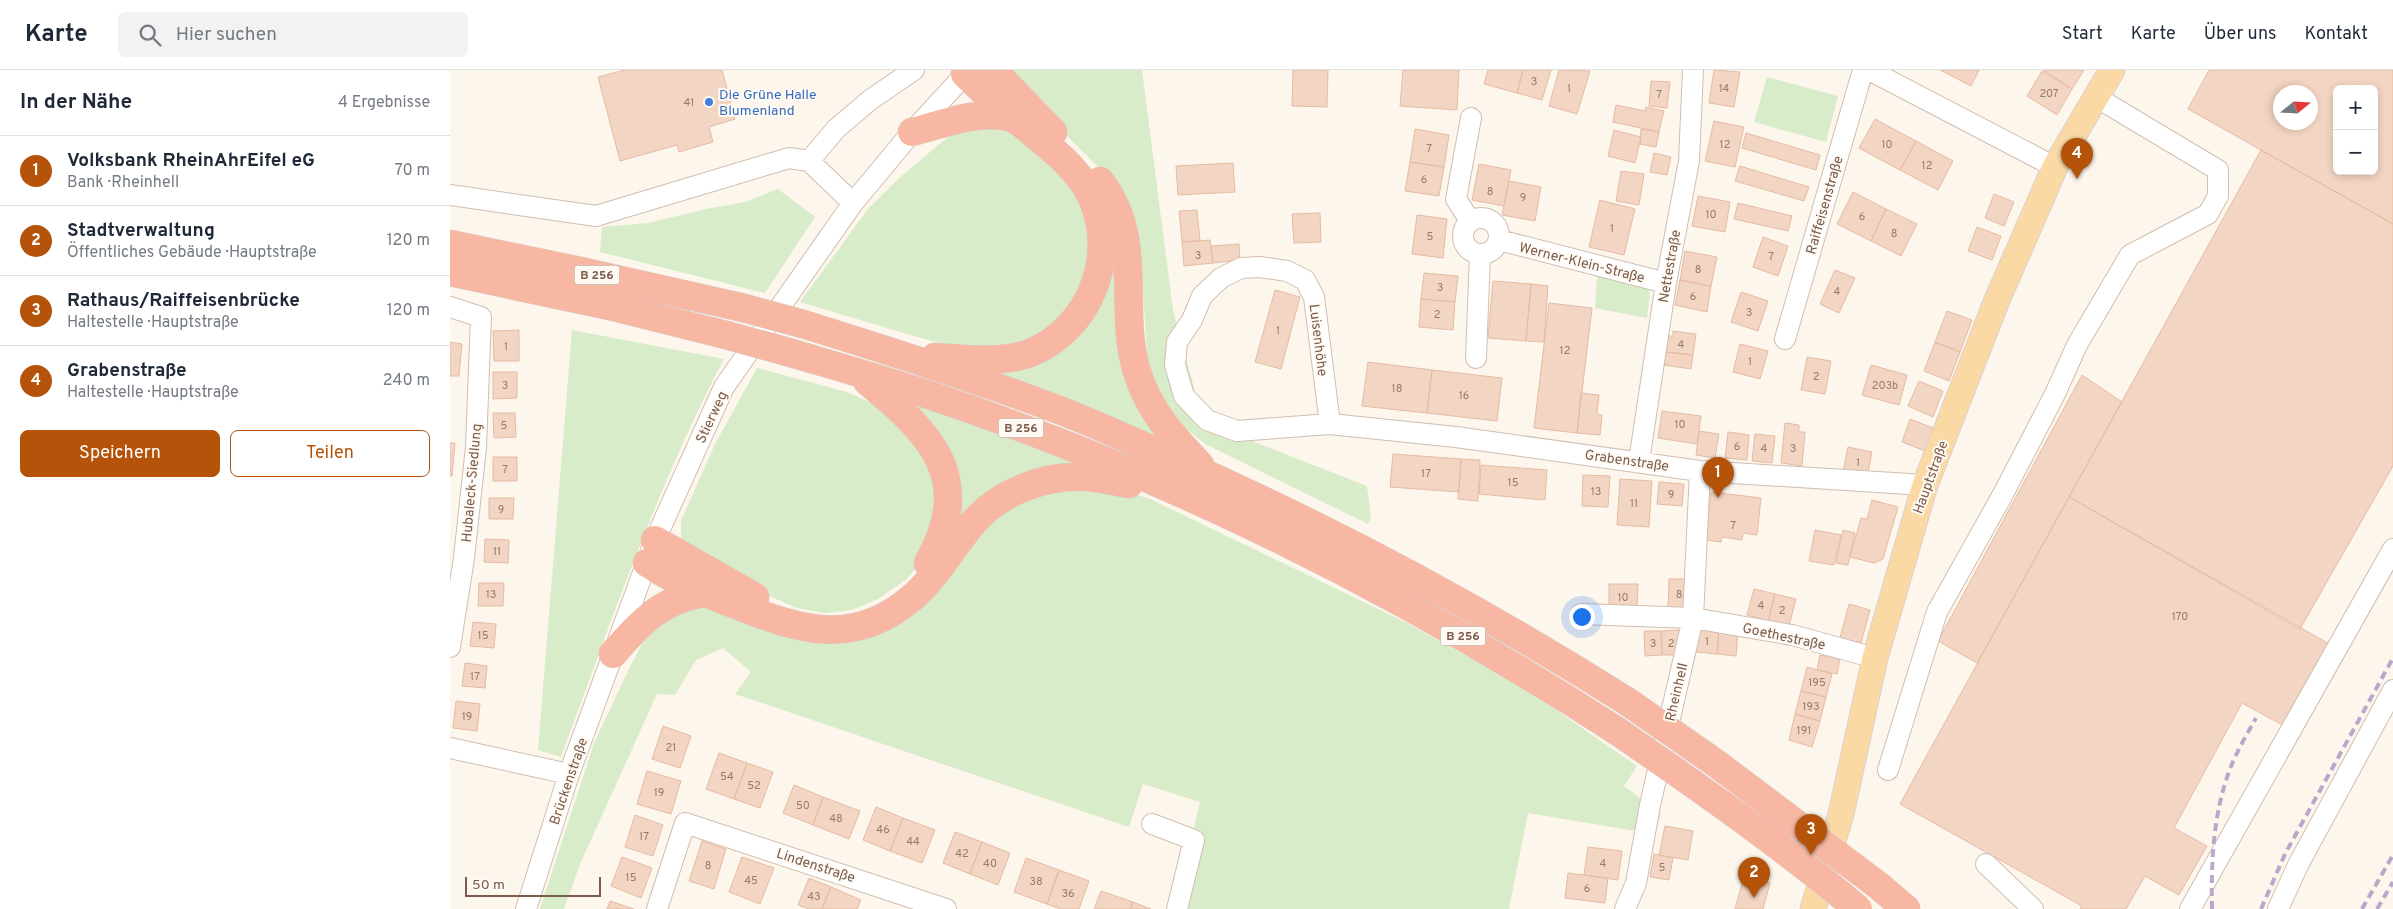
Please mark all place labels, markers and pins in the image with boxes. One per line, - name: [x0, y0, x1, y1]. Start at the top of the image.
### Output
- place label: Die Grüne Halle Blumenland: [719, 87, 816, 120]
- marker: Die Grüne Halle Blumenland: [703, 96, 715, 108]
- pin: 4: [2061, 138, 2093, 179]
- pin: 1: [1702, 457, 1734, 498]
- pin: 3: [1795, 814, 1827, 855]
- pin: 2: [1738, 857, 1770, 898]

